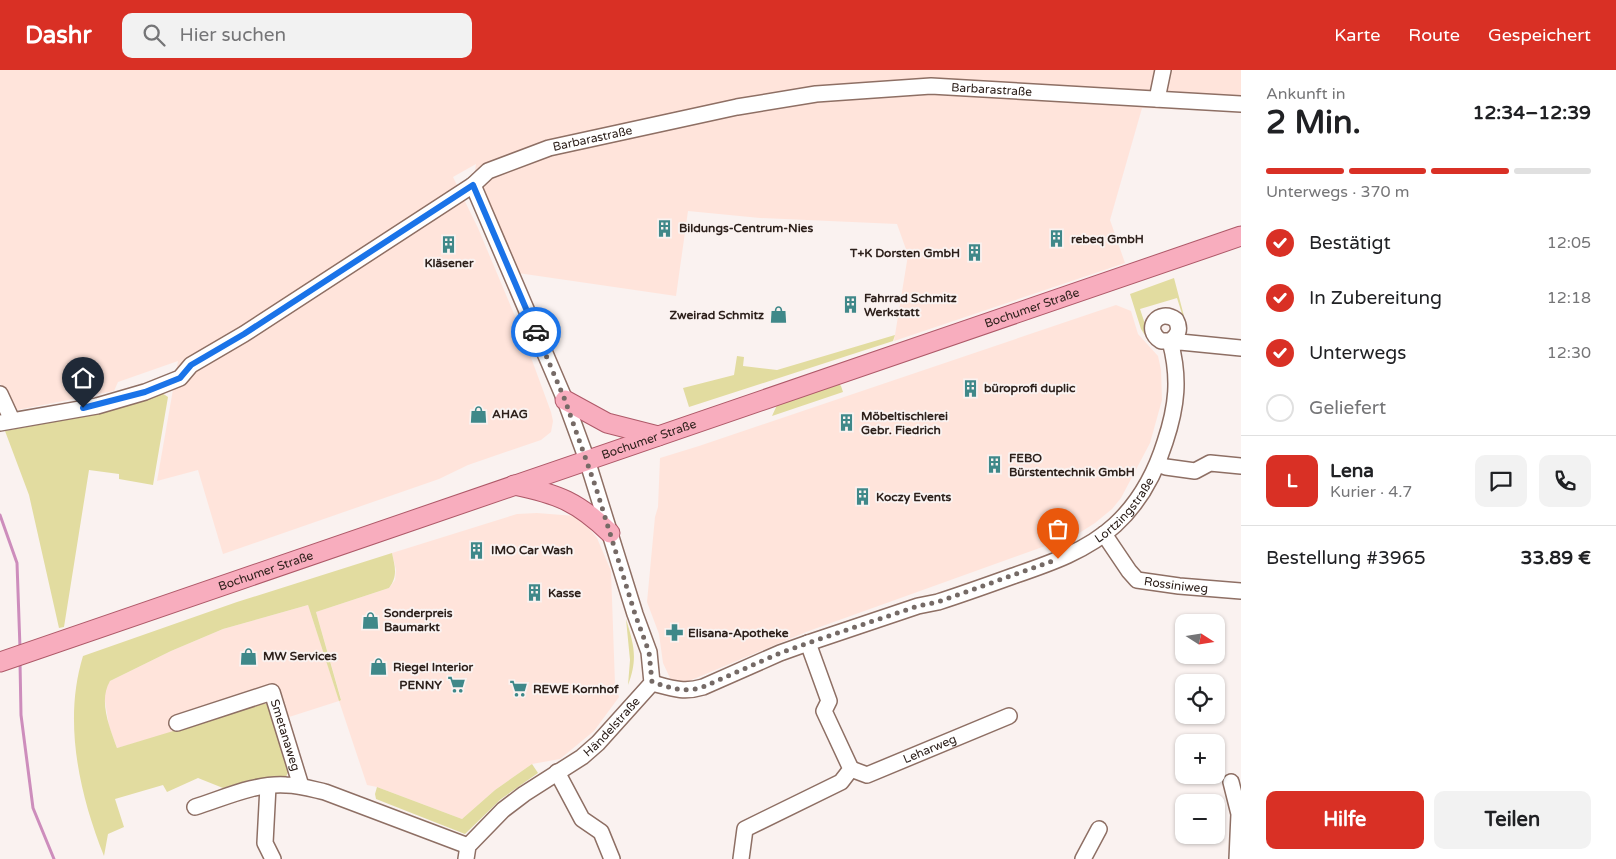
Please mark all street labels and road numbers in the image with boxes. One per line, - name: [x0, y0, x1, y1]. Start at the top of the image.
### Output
- street label: Barbarastraße: [951, 80, 1033, 99]
- street label: Barbarastraße: [551, 123, 634, 154]
- street label: Bochumer Straße: [983, 285, 1081, 331]
- street label: Bochumer Straße: [600, 416, 698, 462]
- street label: Lortzingstraße: [1092, 475, 1157, 546]
- street label: Bochumer Straße: [217, 548, 315, 594]
- street label: Rossiniweg: [1143, 574, 1209, 595]
- street label: Händelstraße: [581, 694, 643, 759]
- street label: Smetanaweg: [268, 698, 303, 773]
- street label: Leharweg: [901, 732, 958, 766]

